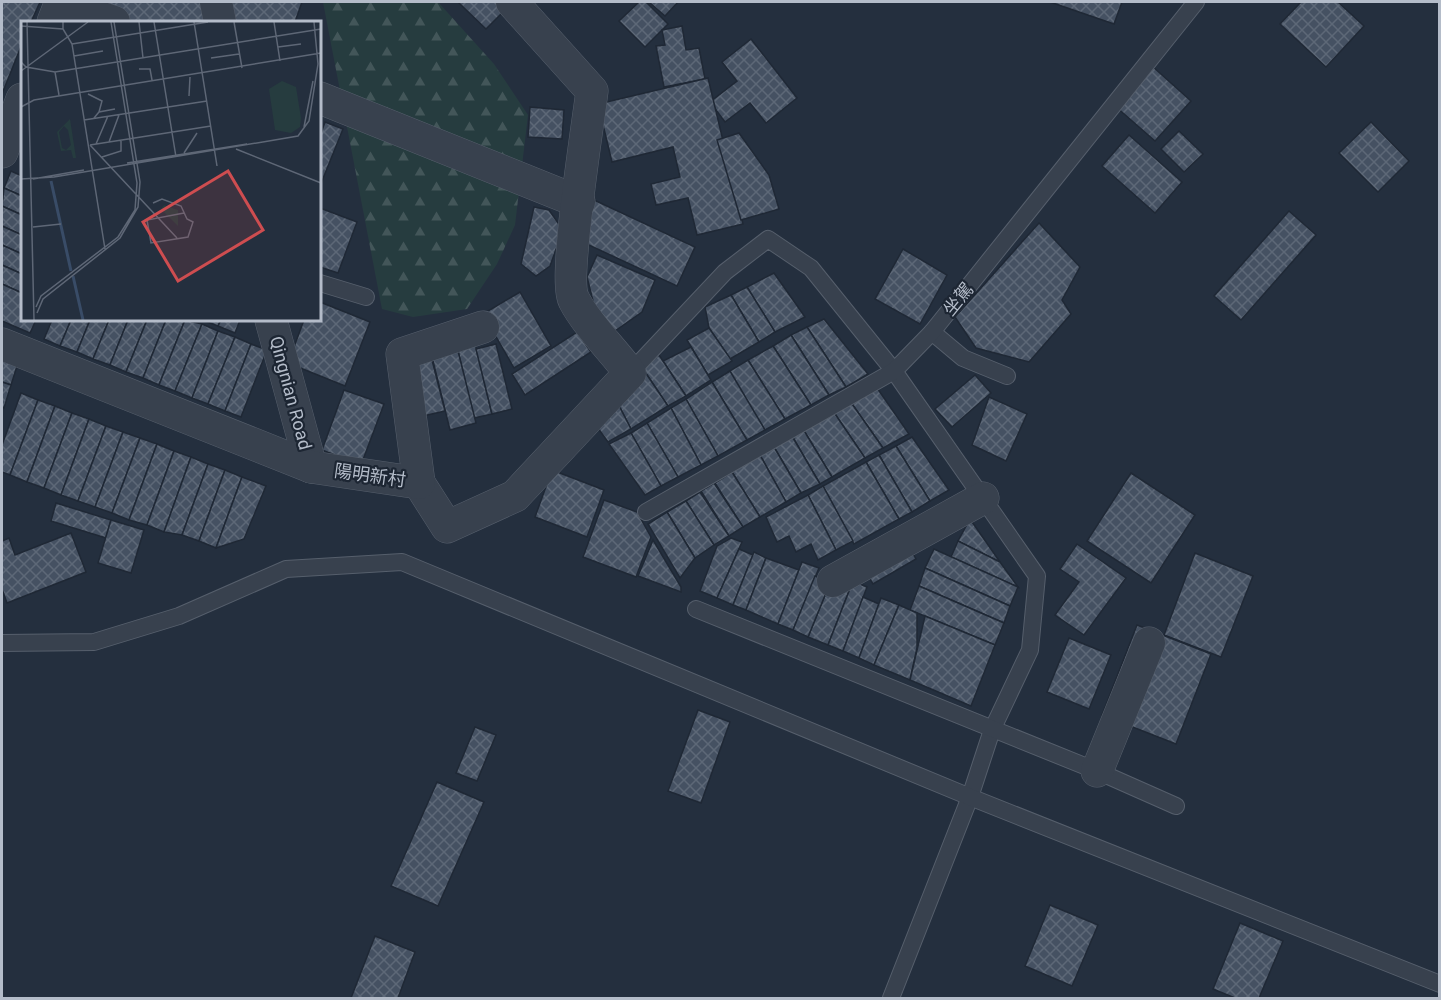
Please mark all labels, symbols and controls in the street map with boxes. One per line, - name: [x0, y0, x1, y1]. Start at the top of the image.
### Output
- inset map: [21, 21, 321, 321]
- street label: 坐駕: [939, 278, 977, 320]
- street label: Qingnian Road: [266, 334, 316, 452]
- street label: 陽明新村: [333, 460, 407, 490]

